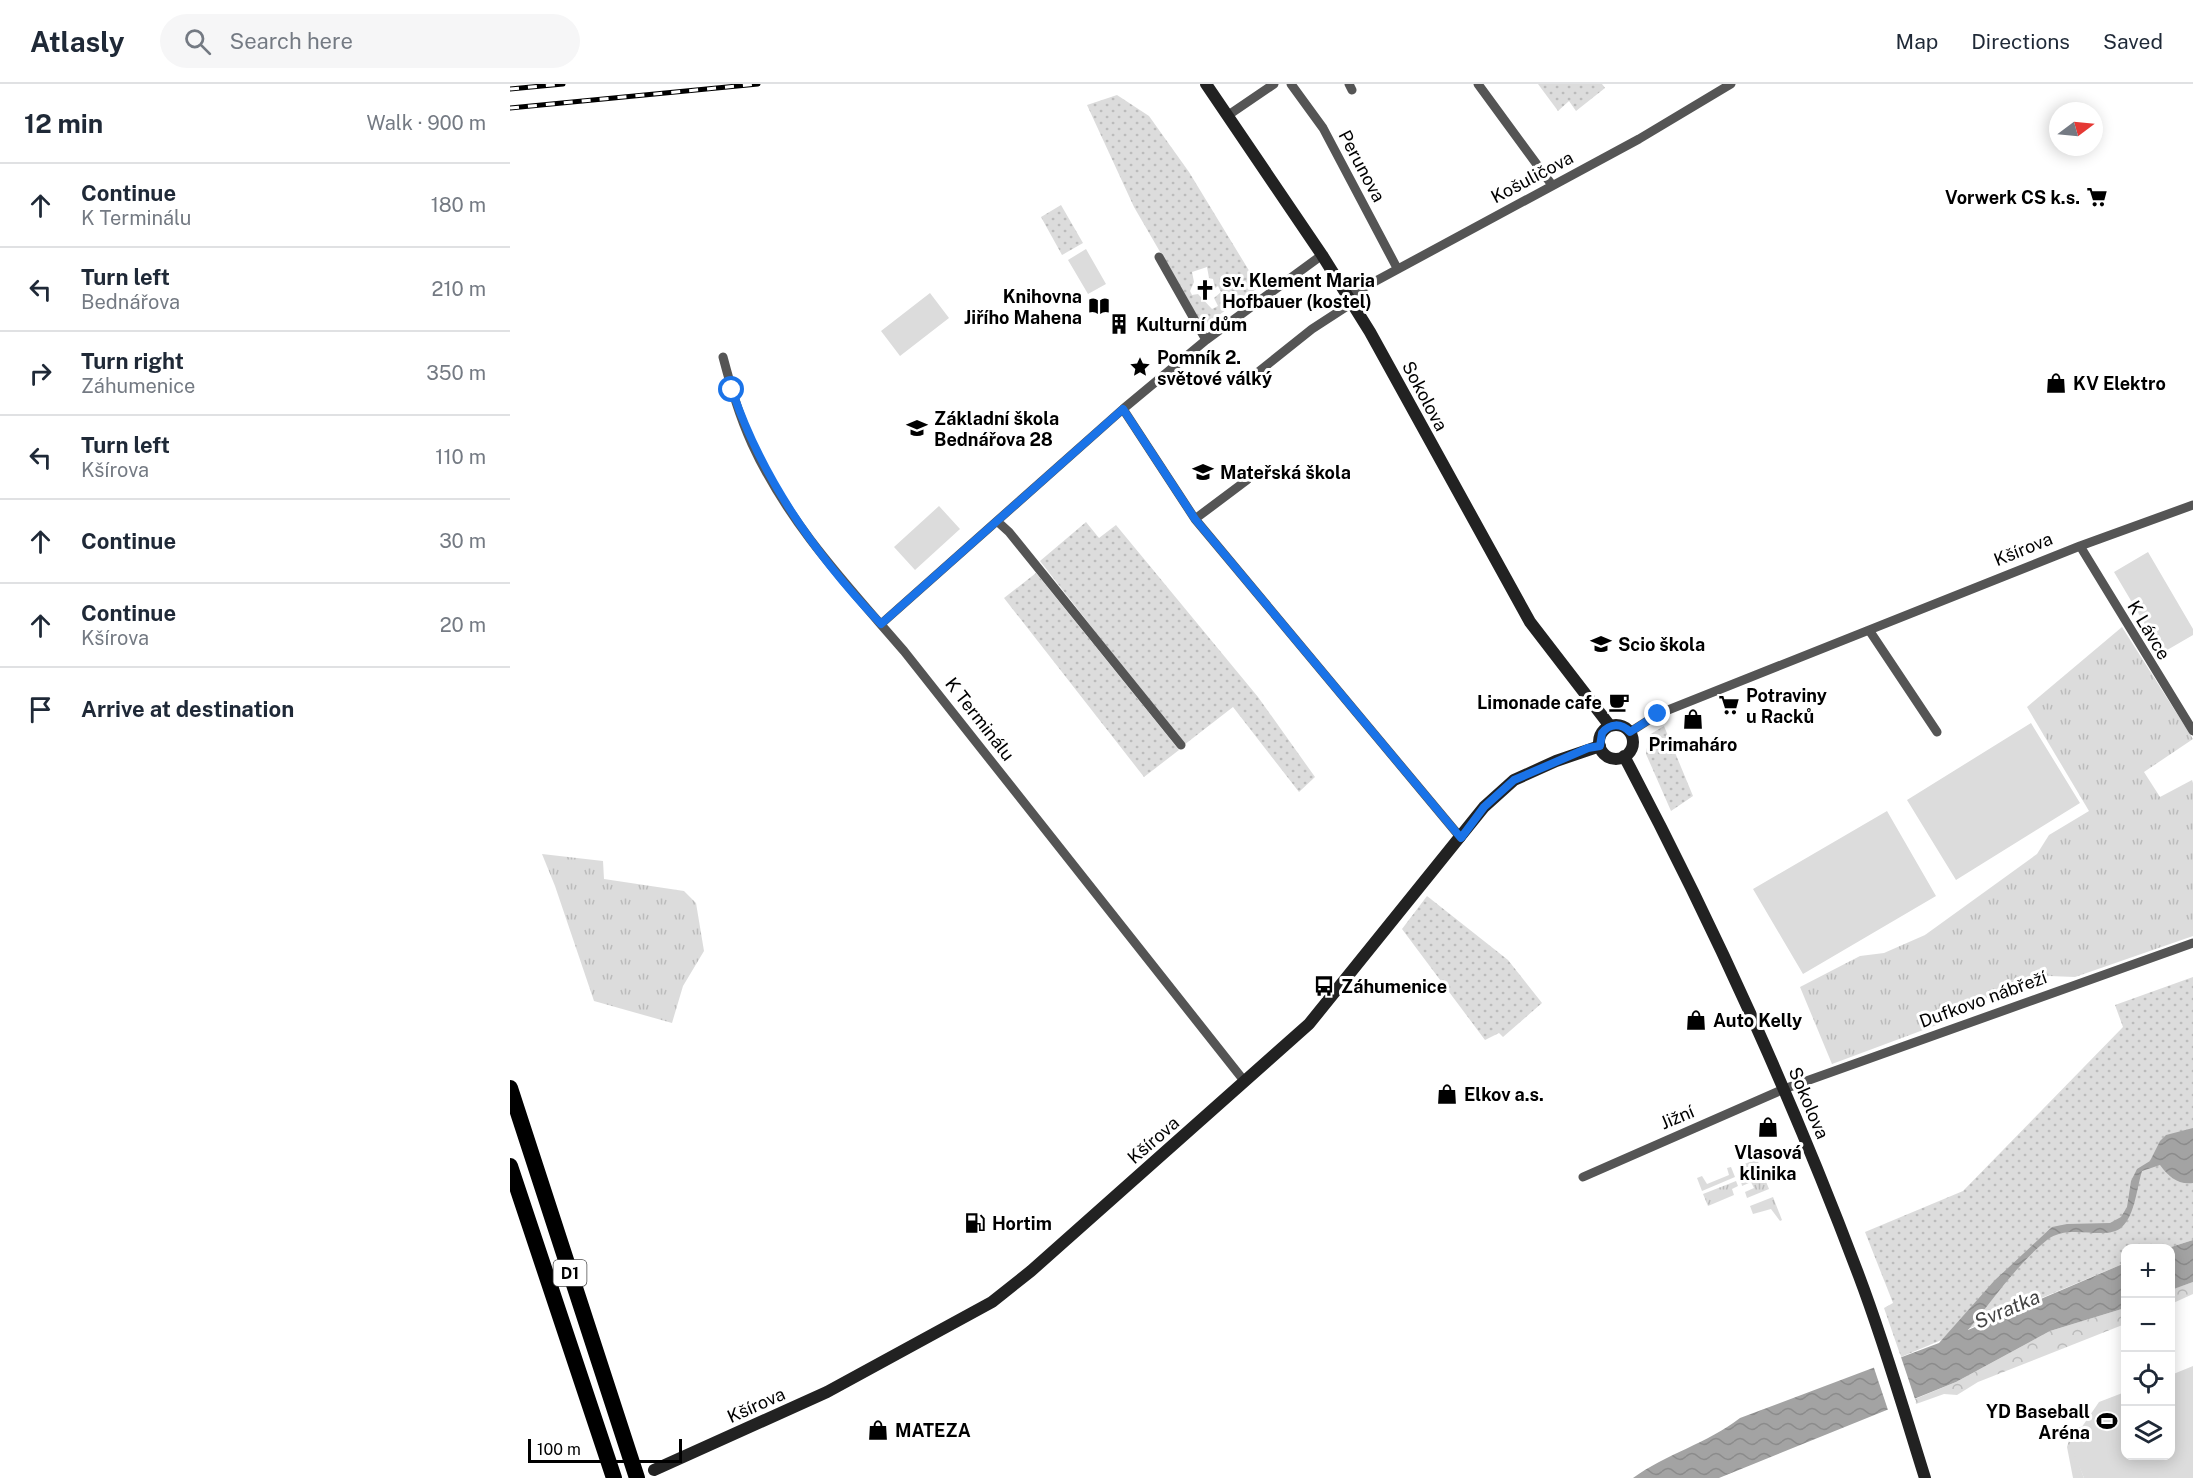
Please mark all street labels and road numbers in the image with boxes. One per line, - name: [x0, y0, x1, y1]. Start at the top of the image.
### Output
- street label: Perunova: [1334, 126, 1390, 206]
- street label: Košuličova: [1487, 147, 1577, 207]
- street label: Sokolova: [1398, 358, 1452, 434]
- street label: Kšírova: [1991, 528, 2055, 570]
- street label: K Lávce: [2123, 597, 2175, 663]
- street label: K Terminálu: [941, 673, 1019, 765]
- street label: Dufkovo nábřeží: [1916, 966, 2050, 1032]
- street label: Sokolova: [1785, 1064, 1833, 1142]
- street label: Jižní: [1657, 1100, 1698, 1133]
- street label: Kšírova: [1123, 1112, 1183, 1168]
- road number: D1: [554, 1260, 586, 1286]
- street label: Kšírova: [724, 1383, 788, 1427]

